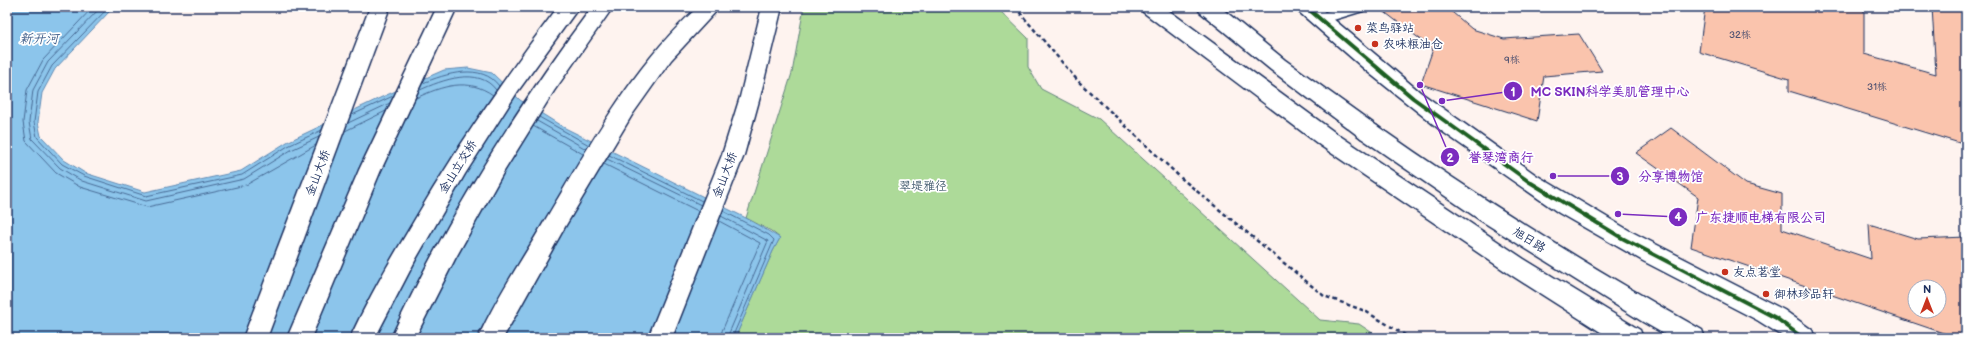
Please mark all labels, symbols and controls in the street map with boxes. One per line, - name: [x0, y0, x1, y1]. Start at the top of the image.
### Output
- place label: 菜鸟驿站: [1366, 21, 1414, 36]
- marker: 菜鸟驿站: [1353, 23, 1363, 33]
- house number: 32栋: [1729, 29, 1751, 41]
- water label: 新开河: [19, 31, 60, 47]
- place label: 农味粮油仓: [1383, 37, 1443, 52]
- marker: 农味粮油仓: [1370, 39, 1380, 49]
- house number: 9栋: [1504, 54, 1520, 66]
- callout: MC SKIN科学美肌管理中心: [1503, 79, 1698, 104]
- house number: 31栋: [1867, 81, 1887, 93]
- text: MC SKIN科学美肌管理中心: [1531, 84, 1689, 100]
- text: 1: [1510, 85, 1516, 100]
- street label: 金山立交桥: [436, 137, 481, 196]
- callout: 誉琴湾商行: [1440, 145, 1541, 170]
- street label: 金山大桥: [302, 147, 334, 198]
- street label: 金山大桥: [709, 149, 741, 200]
- text: 誉琴湾商行: [1468, 150, 1534, 166]
- text: 2: [1446, 151, 1454, 166]
- callout: 分享博物馆: [1610, 164, 1711, 189]
- text: 分享博物馆: [1638, 169, 1704, 185]
- text: 3: [1616, 170, 1624, 185]
- park label: 翠堤雅径: [899, 179, 947, 194]
- callout: 广东捷顺电梯有限公司: [1668, 205, 1834, 230]
- text: 4: [1674, 210, 1682, 225]
- text: 广东捷顺电梯有限公司: [1696, 210, 1826, 226]
- street label: 旭日路: [1510, 224, 1548, 256]
- place label: 友点茗堂: [1733, 265, 1781, 280]
- marker: 友点茗堂: [1720, 267, 1730, 277]
- north arrow: [1907, 279, 1947, 319]
- text: N: [1923, 283, 1931, 296]
- place label: 御林珍品轩: [1774, 287, 1834, 302]
- marker: 御林珍品轩: [1761, 289, 1771, 299]

